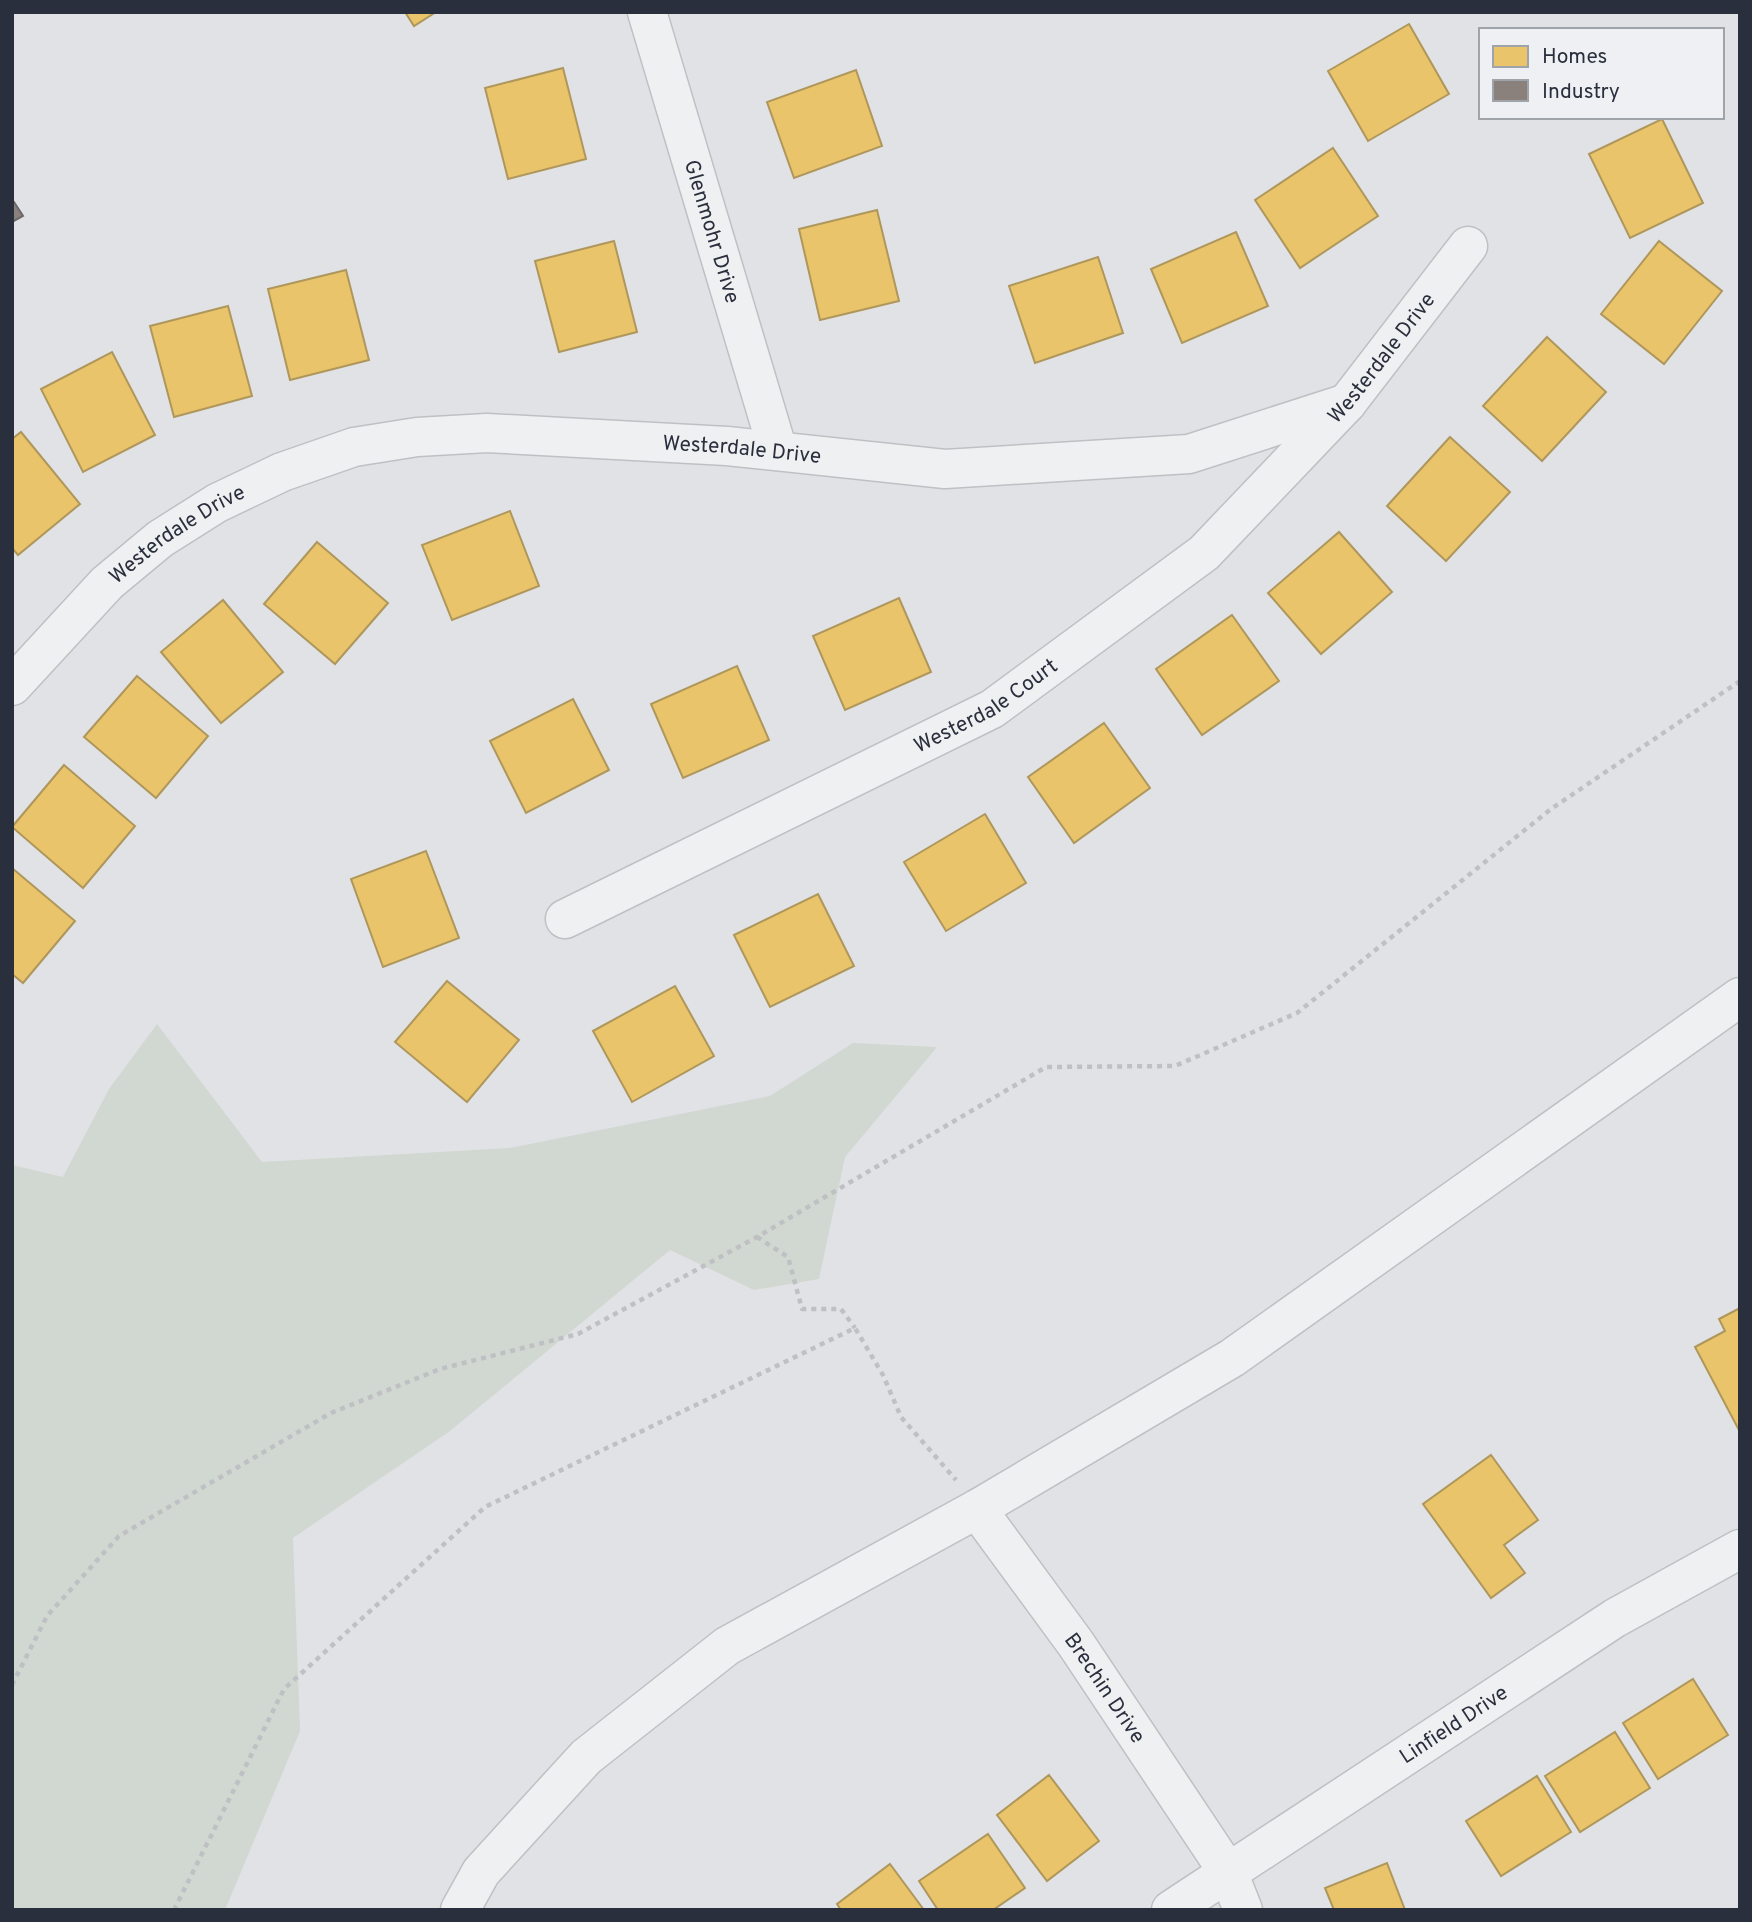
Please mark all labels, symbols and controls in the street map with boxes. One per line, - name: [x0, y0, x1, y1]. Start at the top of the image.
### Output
- legend: [1479, 28, 1724, 119]
- text: Homes: [1542, 44, 1607, 71]
- text: Industry: [1542, 79, 1620, 106]
- street label: Glenmohr Drive: [677, 157, 745, 307]
- street label: Westerdale Drive: [1322, 288, 1442, 430]
- street label: Westerdale Drive: [662, 431, 822, 471]
- street label: Westerdale Drive: [104, 480, 250, 591]
- street label: Westerdale Court: [910, 653, 1064, 760]
- street label: Brechin Drive: [1057, 1628, 1150, 1749]
- street label: Linfield Drive: [1395, 1680, 1514, 1771]

